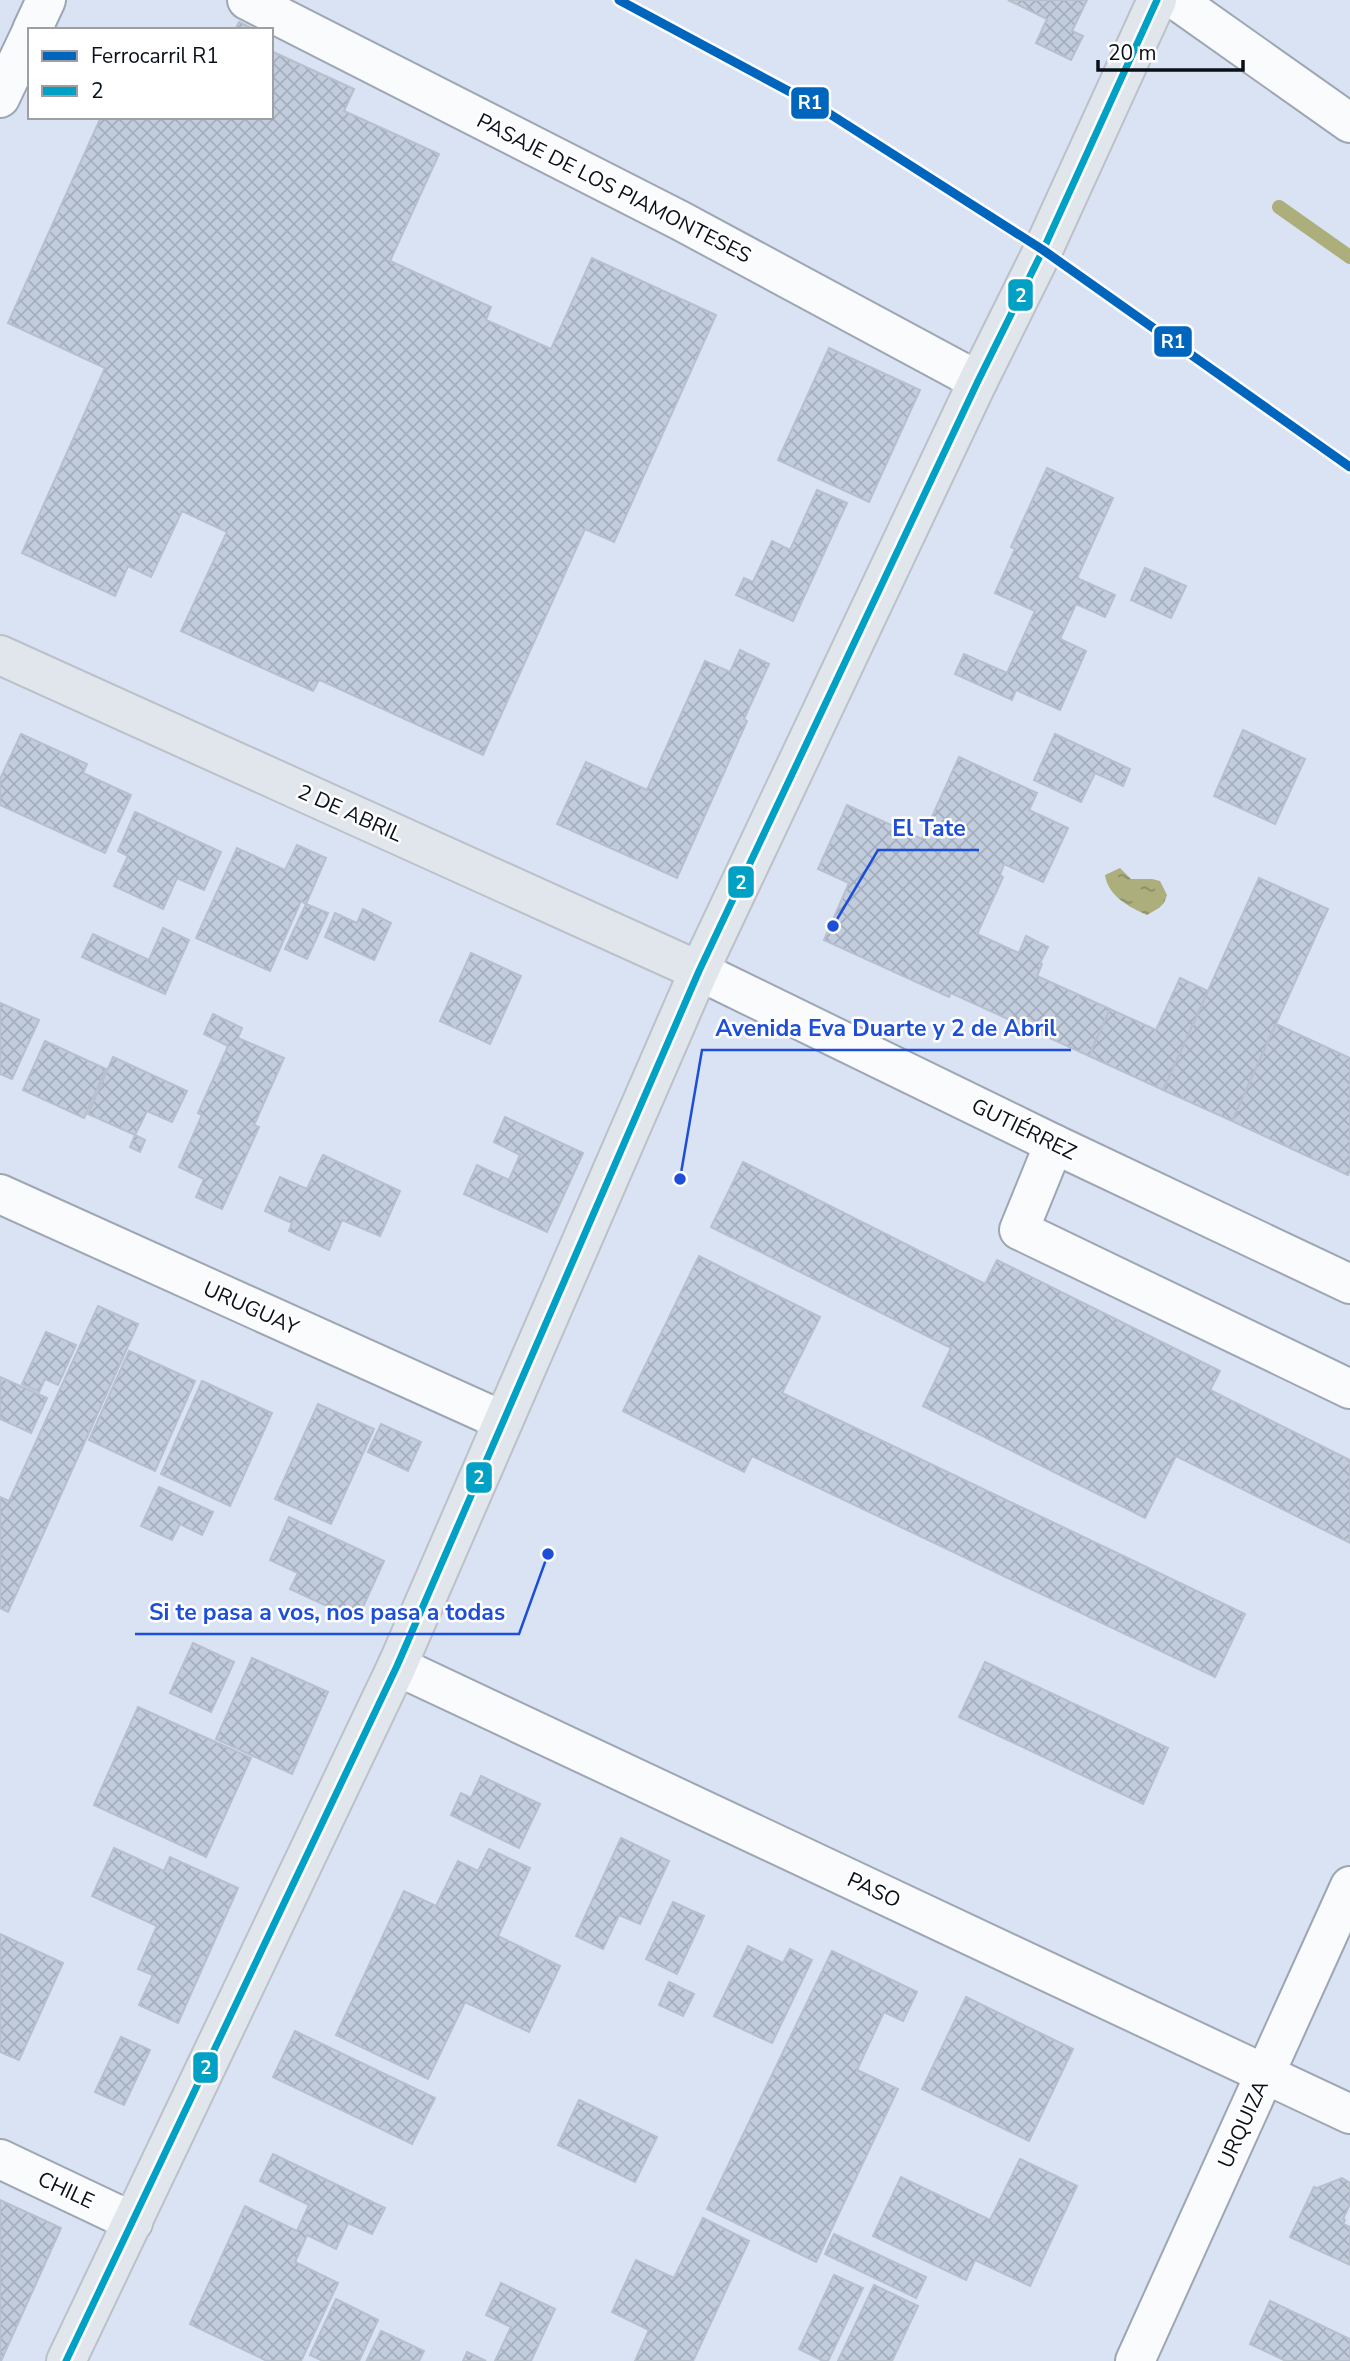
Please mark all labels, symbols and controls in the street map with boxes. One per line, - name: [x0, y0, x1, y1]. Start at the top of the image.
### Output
- legend: [28, 28, 273, 119]
- scale bar: [1098, 28, 1243, 72]
- text: 20 m: [1108, 39, 1157, 67]
- text: Ferrocarril R1: [91, 42, 219, 70]
- text: 2: [91, 77, 104, 105]
- line badge: R1: [790, 86, 830, 120]
- text: R1: [798, 90, 822, 116]
- street label: PASAJE DE LOS PIAMONTESES: [472, 106, 756, 270]
- line badge: 2: [1007, 278, 1034, 312]
- text: 2: [1015, 283, 1027, 309]
- line badge: R1: [1153, 325, 1193, 358]
- text: R1: [1161, 329, 1185, 355]
- street label: 2 DE ABRIL: [293, 778, 407, 849]
- callout: El Tate: [878, 806, 979, 850]
- text: El Tate: [892, 813, 966, 844]
- line badge: 2: [727, 865, 755, 899]
- text: 2: [735, 870, 747, 896]
- callout: Avenida Eva Duarte y 2 de Abril: [702, 1006, 1071, 1050]
- text: Avenida Eva Duarte y 2 de Abril: [715, 1013, 1057, 1044]
- street label: GUTIÉRREZ: [967, 1092, 1081, 1166]
- street label: URUGUAY: [199, 1275, 304, 1342]
- line badge: 2: [465, 1461, 493, 1494]
- text: 2: [473, 1465, 485, 1491]
- callout: Si te pasa a vos, nos pasa a todas: [135, 1590, 519, 1634]
- text: Si te pasa a vos, nos pasa a todas: [149, 1597, 505, 1628]
- street label: PASO: [843, 1865, 905, 1915]
- line badge: 2: [192, 2051, 219, 2084]
- text: 2: [200, 2055, 212, 2081]
- street label: URQUIZA: [1211, 2076, 1275, 2172]
- street label: CHILE: [33, 2165, 99, 2215]

